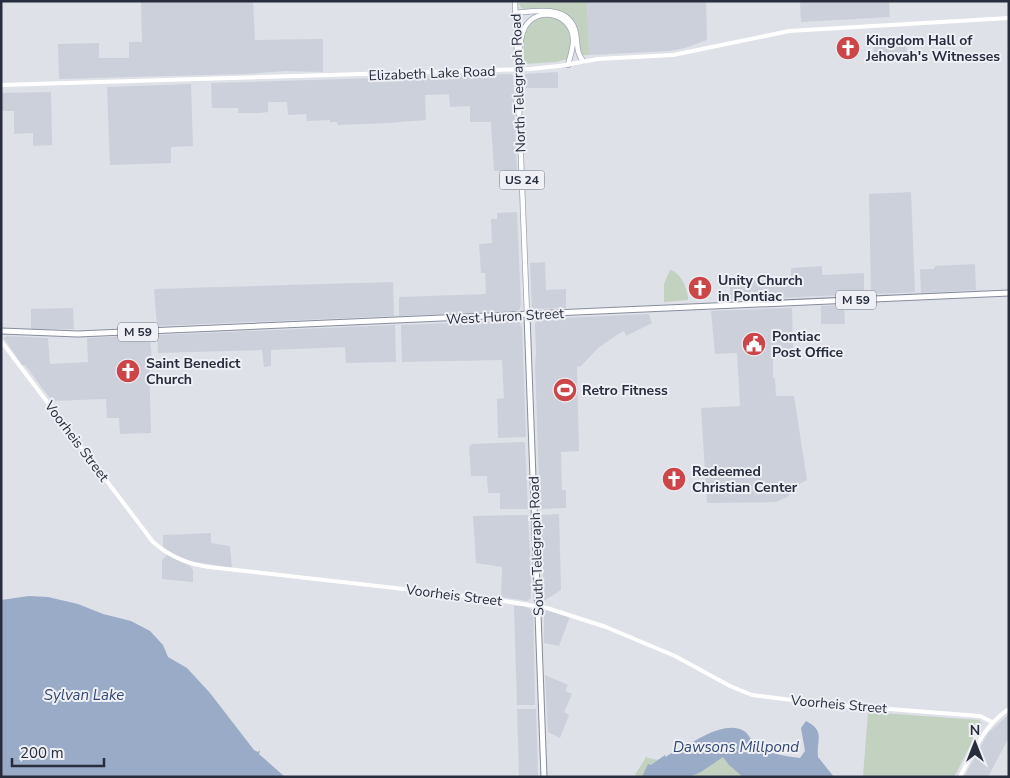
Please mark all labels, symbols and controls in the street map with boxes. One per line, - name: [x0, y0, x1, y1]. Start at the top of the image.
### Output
- street label: North Telegraph Road: [507, 13, 530, 153]
- place label: Kingdom Hall of Jehovah's Witnesses: [865, 31, 1000, 66]
- church icon: Kingdom Hall of Jehovah's Witnesses: [835, 35, 861, 61]
- street label: Elizabeth Lake Road: [368, 62, 496, 85]
- road number: US 24: [500, 170, 544, 190]
- place label: Unity Church in Pontiac: [718, 271, 803, 306]
- church icon: Unity Church in Pontiac: [687, 275, 713, 301]
- road number: M 59: [836, 290, 876, 310]
- street label: West Huron Street: [446, 304, 565, 329]
- road number: M 59: [118, 322, 158, 342]
- place label: Pontiac Post Office: [772, 327, 844, 362]
- public building icon: Pontiac Post Office: [741, 331, 767, 357]
- place label: Saint Benedict Church: [146, 354, 241, 389]
- church icon: Saint Benedict Church: [115, 358, 141, 384]
- sports icon: Retro Fitness: [552, 377, 578, 403]
- place label: Retro Fitness: [582, 381, 668, 400]
- street label: Voorheis Street: [39, 396, 113, 486]
- place label: Redeemed Christian Center: [692, 462, 798, 497]
- church icon: Redeemed Christian Center: [661, 466, 687, 492]
- street label: South Telegraph Road: [525, 476, 548, 616]
- street label: Voorheis Street: [404, 580, 503, 611]
- water label: Sylvan Lake: [44, 685, 124, 705]
- street label: Voorheis Street: [789, 691, 888, 718]
- north arrow: [950, 718, 1000, 768]
- text: N: [970, 721, 980, 740]
- scale bar: [12, 736, 105, 768]
- water label: Dawsons Millpond: [673, 737, 799, 757]
- text: 200 m: [20, 743, 64, 763]

